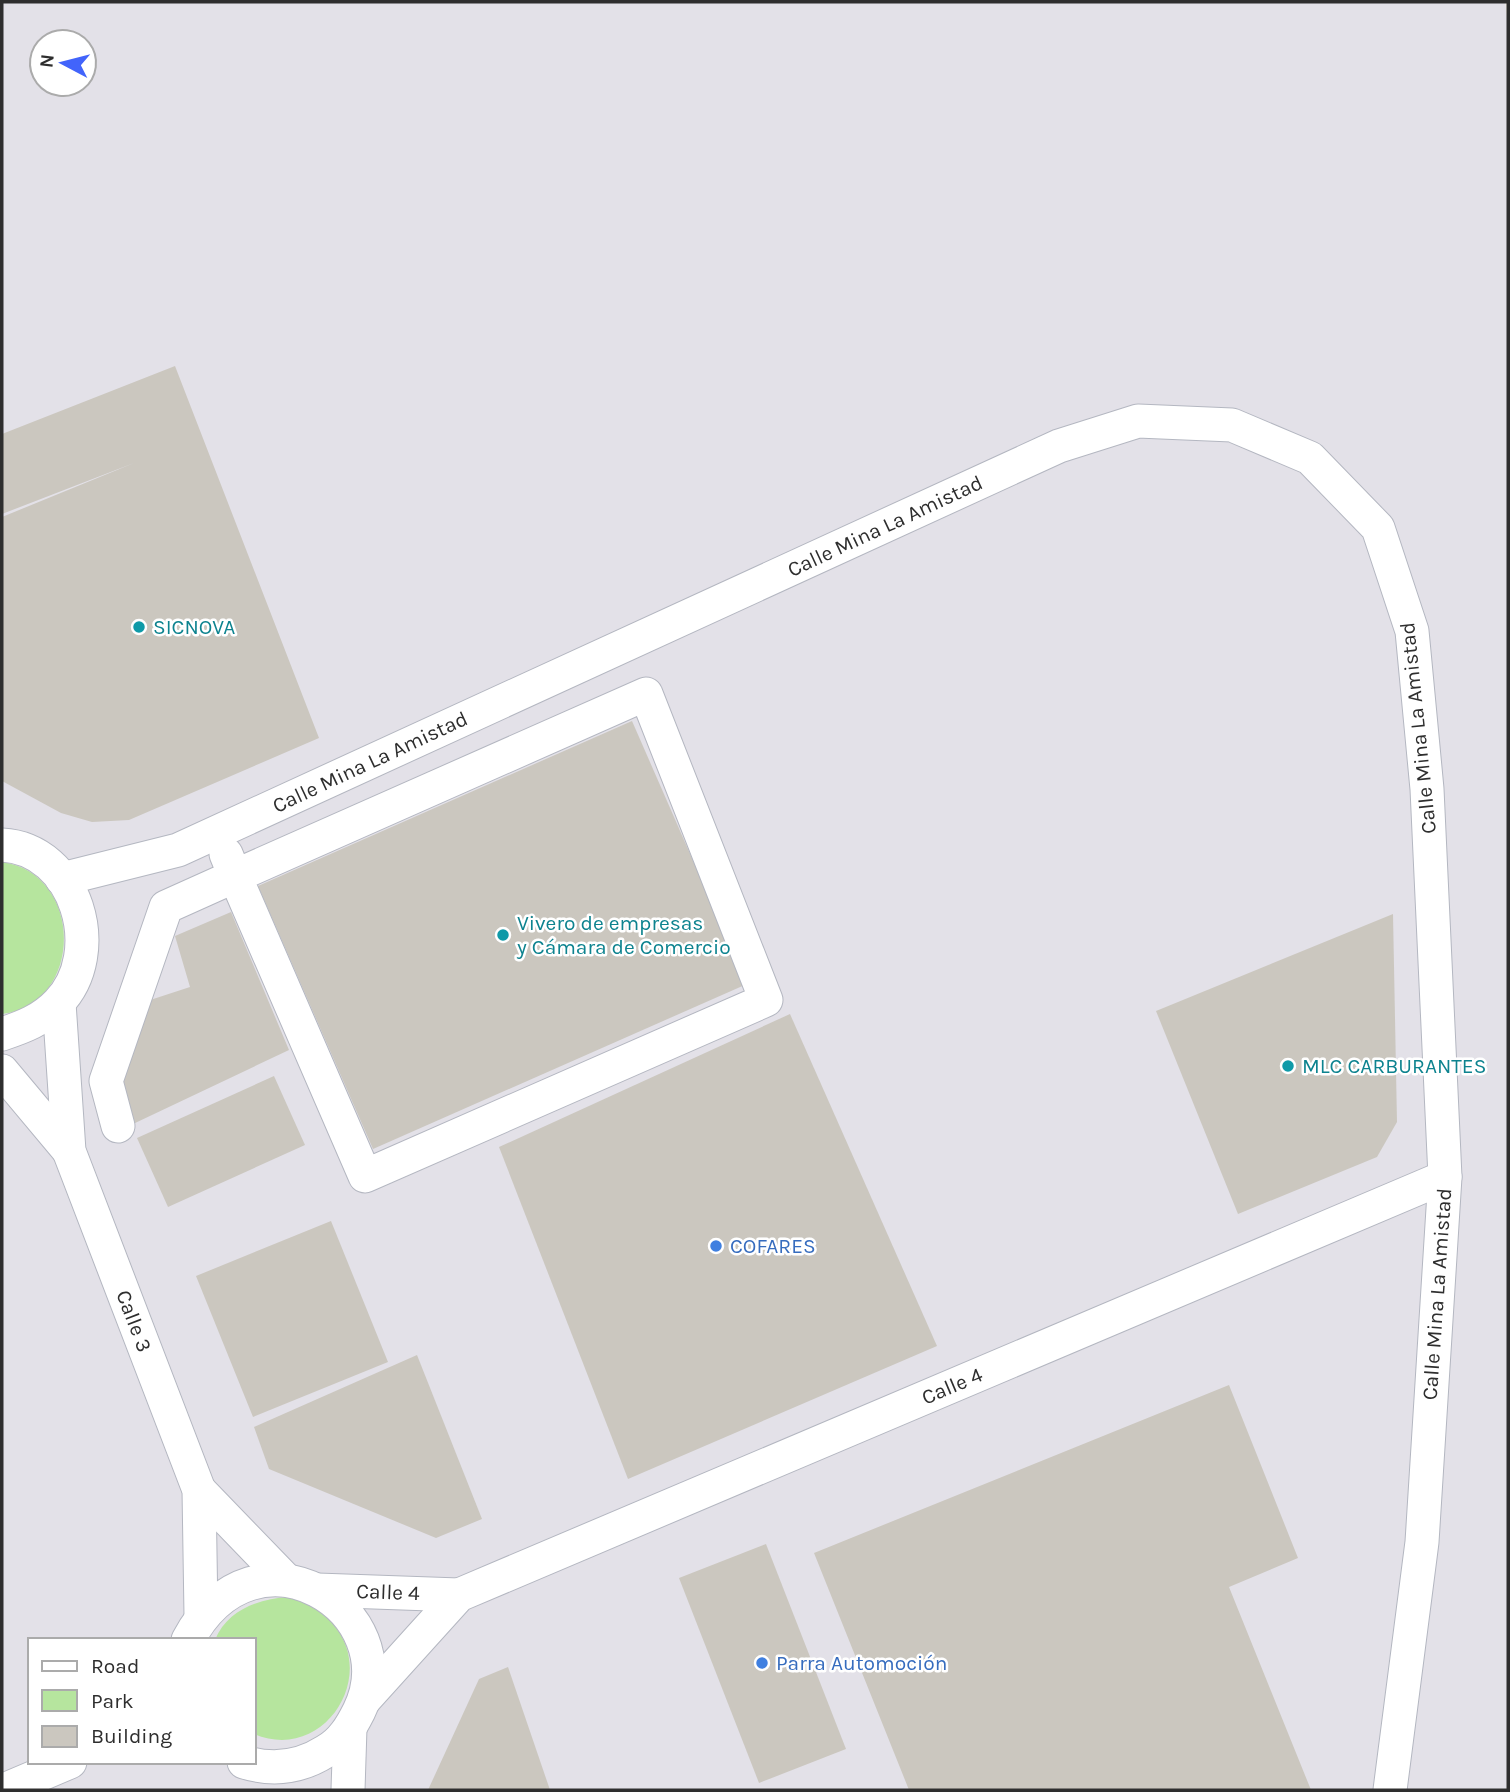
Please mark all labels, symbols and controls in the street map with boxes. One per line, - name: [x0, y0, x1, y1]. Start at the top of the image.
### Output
- north arrow: [28, 28, 98, 98]
- text: N: [35, 53, 59, 69]
- street label: Calle Mina La Amistad: [784, 470, 986, 582]
- place label: SICNOVA: [153, 615, 235, 639]
- marker: SICNOVA: [131, 619, 147, 635]
- street label: Calle Mina La Amistad: [1395, 621, 1441, 835]
- street label: Calle Mina La Amistad: [269, 706, 471, 818]
- place label: Vivero de empresas y Cámara de Comercio: [516, 911, 731, 959]
- marker: Vivero de empresas y Cámara de Comercio: [495, 927, 511, 943]
- place label: MLC CARBURANTES: [1302, 1054, 1486, 1078]
- marker: MLC CARBURANTES: [1280, 1058, 1296, 1074]
- street label: Calle Mina La Amistad: [1418, 1187, 1456, 1401]
- place label: COFARES: [730, 1234, 816, 1258]
- marker: COFARES: [708, 1238, 724, 1254]
- street label: Calle 3: [111, 1287, 157, 1355]
- street label: Calle 4: [918, 1362, 986, 1409]
- street label: Calle 4: [356, 1579, 421, 1605]
- legend: [28, 1638, 256, 1764]
- place label: Parra Automoción: [776, 1651, 947, 1675]
- text: Road: [91, 1654, 139, 1678]
- marker: Parra Automoción: [754, 1655, 770, 1671]
- text: Park: [91, 1689, 134, 1713]
- text: Building: [91, 1724, 172, 1748]

